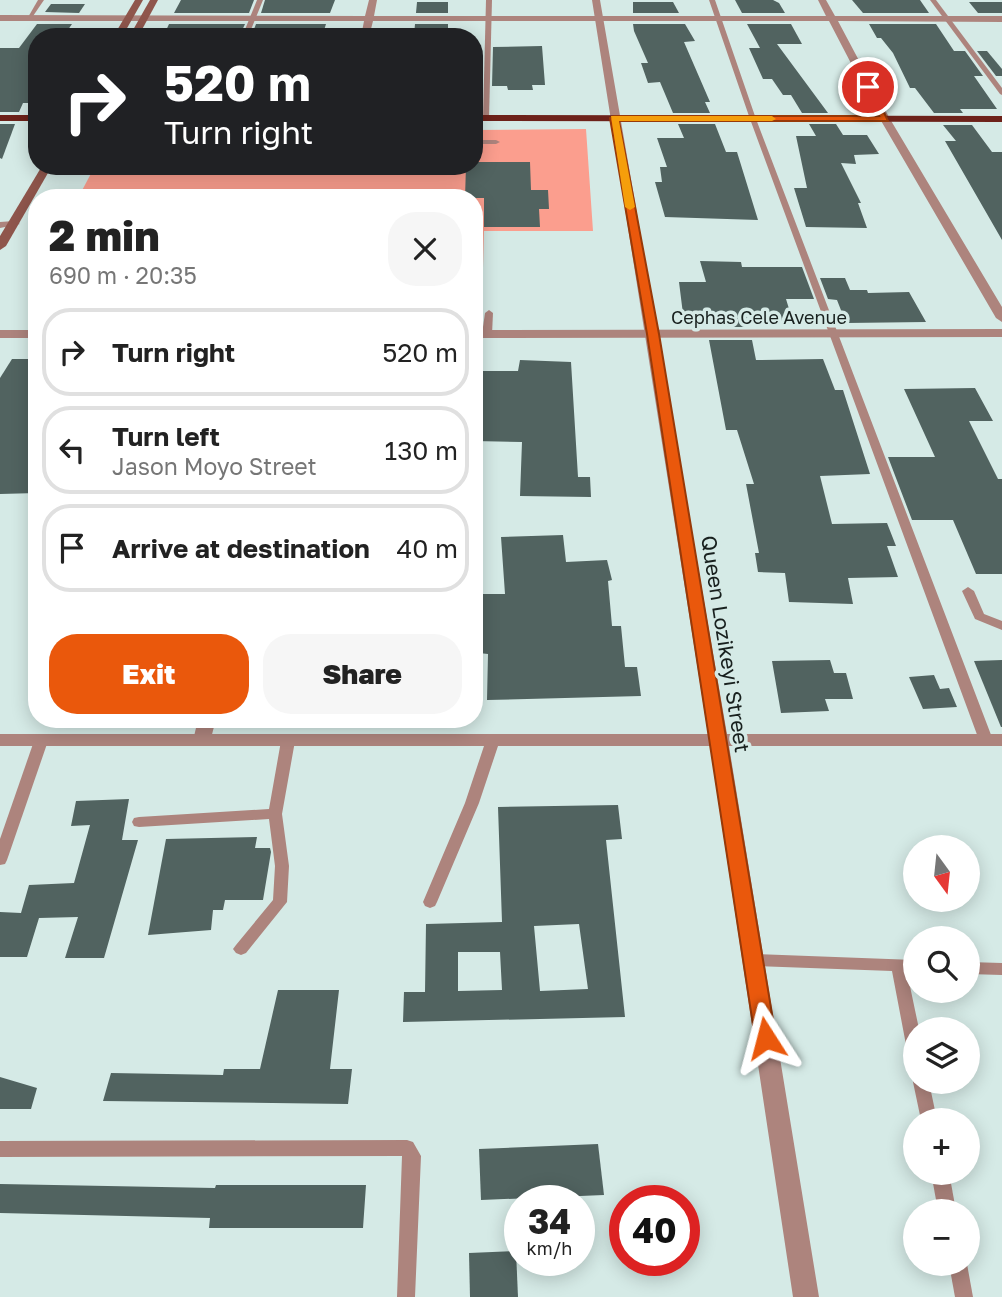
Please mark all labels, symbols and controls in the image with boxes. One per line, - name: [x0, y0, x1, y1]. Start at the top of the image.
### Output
- text: 520 m: [164, 53, 311, 112]
- icon: right: [49, 56, 140, 147]
- pin: [838, 57, 898, 117]
- icon: arrive: [849, 68, 887, 106]
- text: Turn right: [164, 113, 313, 151]
- text: 2 min: [49, 210, 160, 260]
- button: close: [388, 212, 462, 286]
- text: 690 m · 20:35: [49, 261, 197, 289]
- street label: Cephas Cele Avenue: [671, 306, 847, 328]
- icon: right: [53, 333, 91, 371]
- text: Turn right: [112, 337, 235, 368]
- text: 520 m: [382, 337, 458, 368]
- text: Turn left: [112, 421, 220, 452]
- icon: left: [53, 431, 91, 469]
- text: 130 m: [385, 435, 458, 466]
- text: Jason Moyo Street: [112, 452, 317, 480]
- icon: arrive: [53, 529, 91, 567]
- text: Arrive at destination: [112, 533, 370, 564]
- text: 40 m: [397, 533, 458, 564]
- street label: Queen Lozikeyi Street: [696, 534, 756, 754]
- button: Exit: [49, 634, 249, 714]
- button: Share: [263, 634, 462, 714]
- north arrow: [903, 835, 980, 912]
- map controls: [903, 835, 980, 1276]
- button: search: [903, 926, 980, 1003]
- position arrow: [729, 1001, 803, 1075]
- button: layers: [903, 1017, 980, 1094]
- button: +: [903, 1108, 980, 1185]
- speed limit sign: 40: [609, 1185, 700, 1276]
- button: −: [903, 1199, 980, 1276]
- text: 34: [528, 1200, 571, 1242]
- text: km/h: [527, 1237, 572, 1259]

